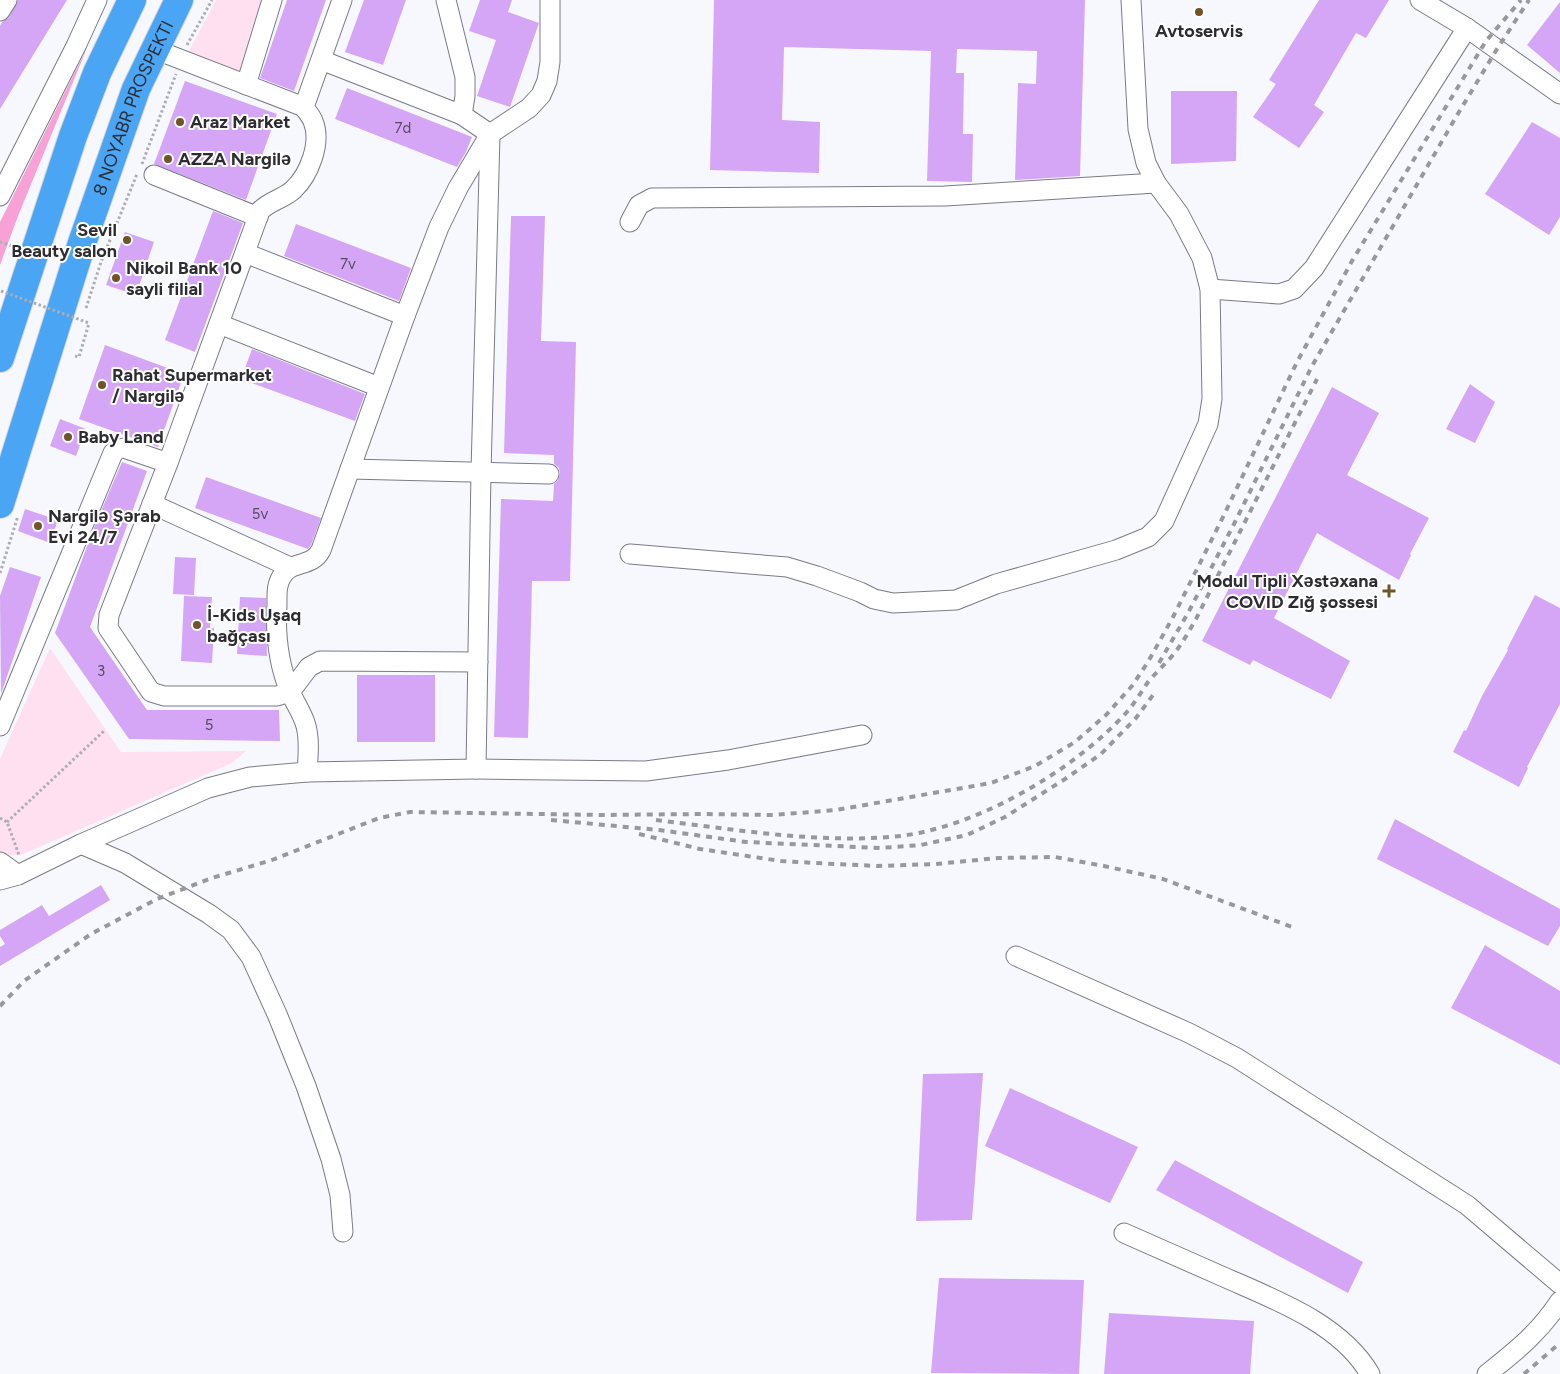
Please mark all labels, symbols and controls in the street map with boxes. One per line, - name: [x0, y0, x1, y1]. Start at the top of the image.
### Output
- marker: Avtoservis: [1193, 6, 1205, 18]
- street label: 8 NOYABR PROSPEKTI: [89, 17, 178, 198]
- place label: Avtoservis: [1155, 20, 1244, 42]
- place label: Araz Market: [190, 111, 290, 133]
- marker: Araz Market: [174, 116, 186, 128]
- house number: 7d: [395, 119, 411, 137]
- place label: AZZA Nargilə: [178, 148, 291, 170]
- marker: AZZA Nargilə: [162, 153, 174, 165]
- place label: Sevil Beauty salon: [11, 219, 117, 262]
- marker: Sevil Beauty salon: [121, 234, 133, 246]
- house number: 7v: [340, 255, 356, 273]
- place label: Nikoil Bank 10 sayli filial: [126, 257, 242, 300]
- marker: Nikoil Bank 10 sayli filial: [110, 272, 122, 284]
- place label: Rahat Supermarket / Nargilə: [112, 364, 272, 407]
- marker: Rahat Supermarket / Nargilə: [96, 379, 108, 391]
- place label: Baby Land: [78, 426, 164, 448]
- marker: Baby Land: [62, 431, 74, 443]
- place label: Nargilə Şərab Evi 24/7: [48, 505, 161, 548]
- house number: 5v: [252, 505, 268, 523]
- marker: Nargilə Şərab Evi 24/7: [32, 520, 44, 532]
- place label: Modul Tipli Xəstəxana COVID Zığ şossesi: [1196, 570, 1378, 613]
- marker: Modul Tipli Xəstəxana COVID Zığ şossesi: [1382, 584, 1396, 598]
- place label: İ-Kids Uşaq bağçası: [207, 604, 301, 647]
- marker: İ-Kids Uşaq bağçası: [191, 619, 203, 631]
- house number: 3: [97, 662, 105, 680]
- house number: 5: [205, 716, 213, 734]

